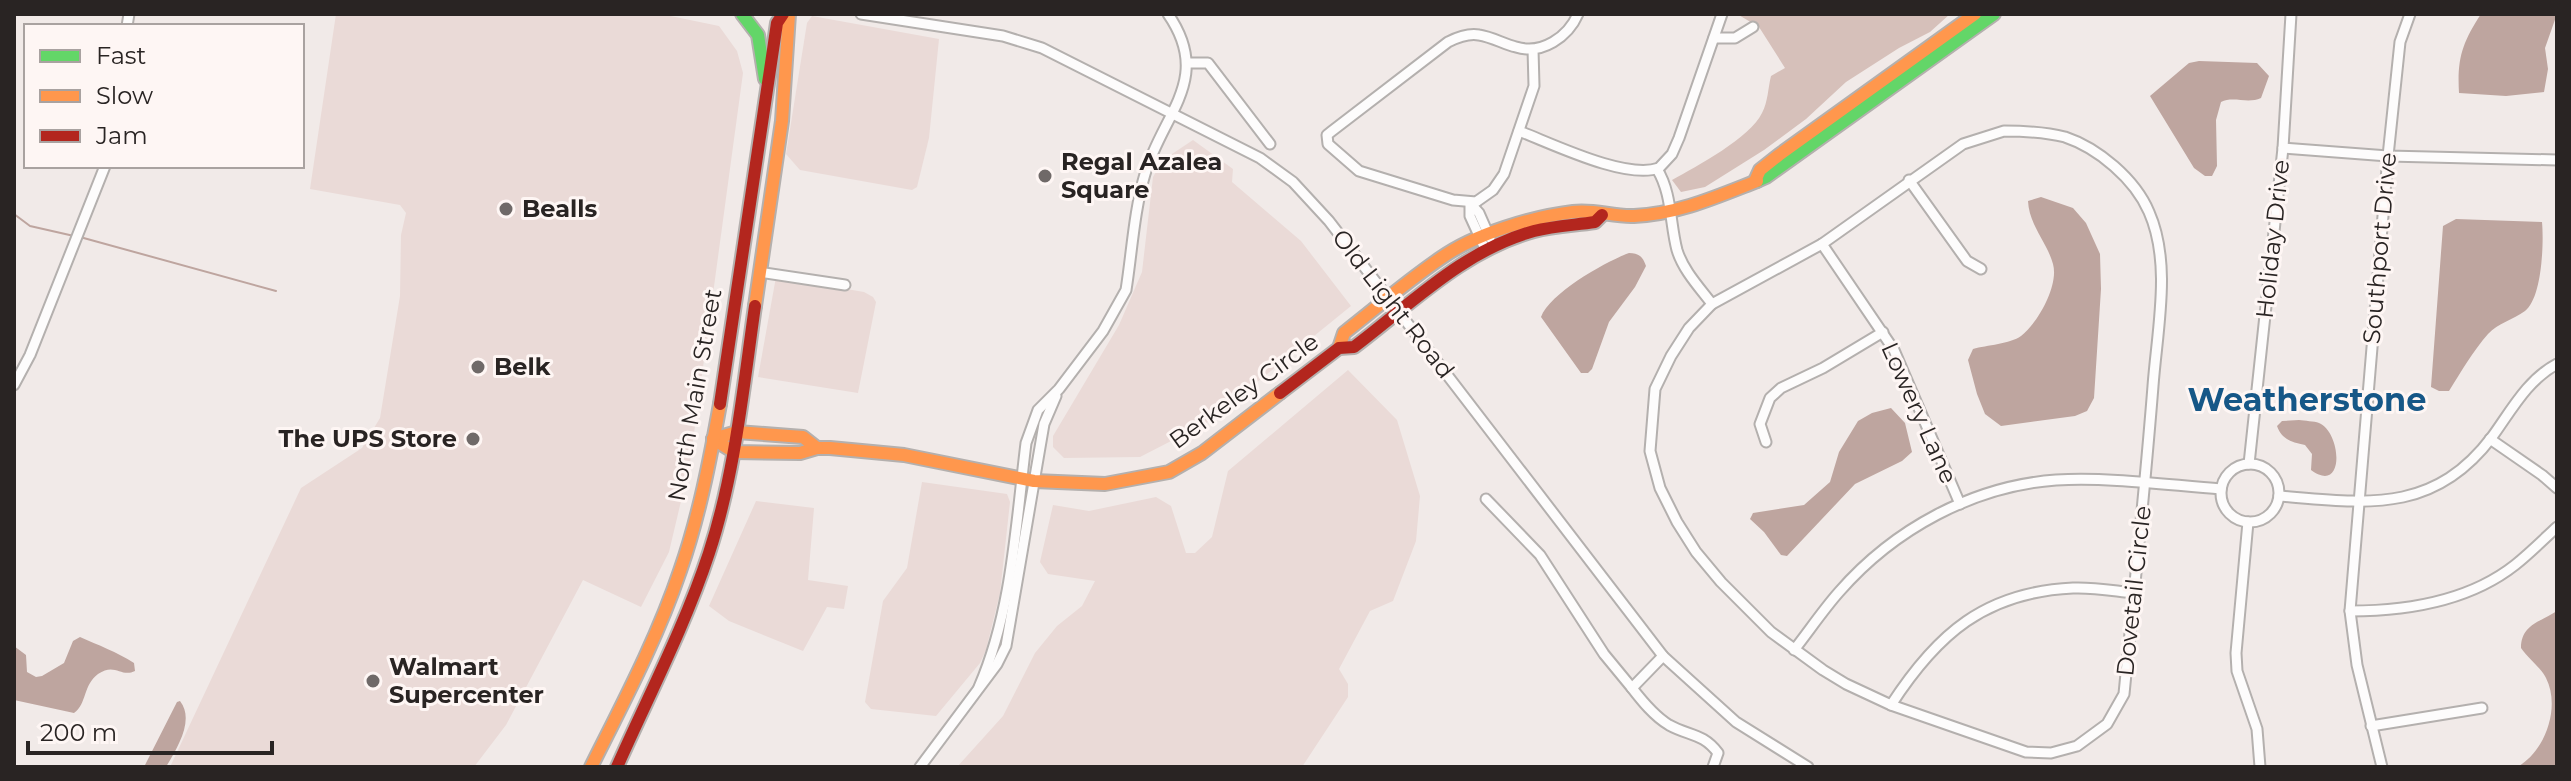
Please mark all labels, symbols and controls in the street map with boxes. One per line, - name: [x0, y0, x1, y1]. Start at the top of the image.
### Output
- legend: [24, 24, 304, 168]
- text: Fast: [96, 41, 147, 70]
- text: Slow: [96, 81, 153, 110]
- text: Jam: [95, 121, 148, 150]
- place label: Regal Azalea Square: [1061, 147, 1222, 204]
- street label: Southport Drive: [2357, 151, 2402, 345]
- street label: Holiday Drive: [2250, 158, 2295, 320]
- marker: Regal Azalea Square: [1036, 167, 1054, 185]
- place label: Bealls: [522, 194, 597, 223]
- marker: Bealls: [497, 200, 515, 218]
- street label: Old Light Road: [1326, 223, 1461, 384]
- street label: North Main Street: [662, 286, 728, 503]
- street label: Berkeley Circle: [1163, 327, 1324, 455]
- street label: Lowery Lane: [1875, 338, 1964, 488]
- place label: Belk: [494, 352, 551, 381]
- marker: Belk: [469, 358, 487, 376]
- district label: Weatherstone: [2188, 380, 2426, 419]
- place label: The UPS Store: [279, 424, 457, 453]
- marker: The UPS Store: [464, 430, 482, 448]
- street label: Dovetail Circle: [2110, 504, 2157, 678]
- place label: Walmart Supercenter: [389, 652, 544, 709]
- marker: Walmart Supercenter: [364, 672, 382, 690]
- scale bar: [28, 705, 272, 755]
- text: 200 m: [40, 718, 117, 747]

